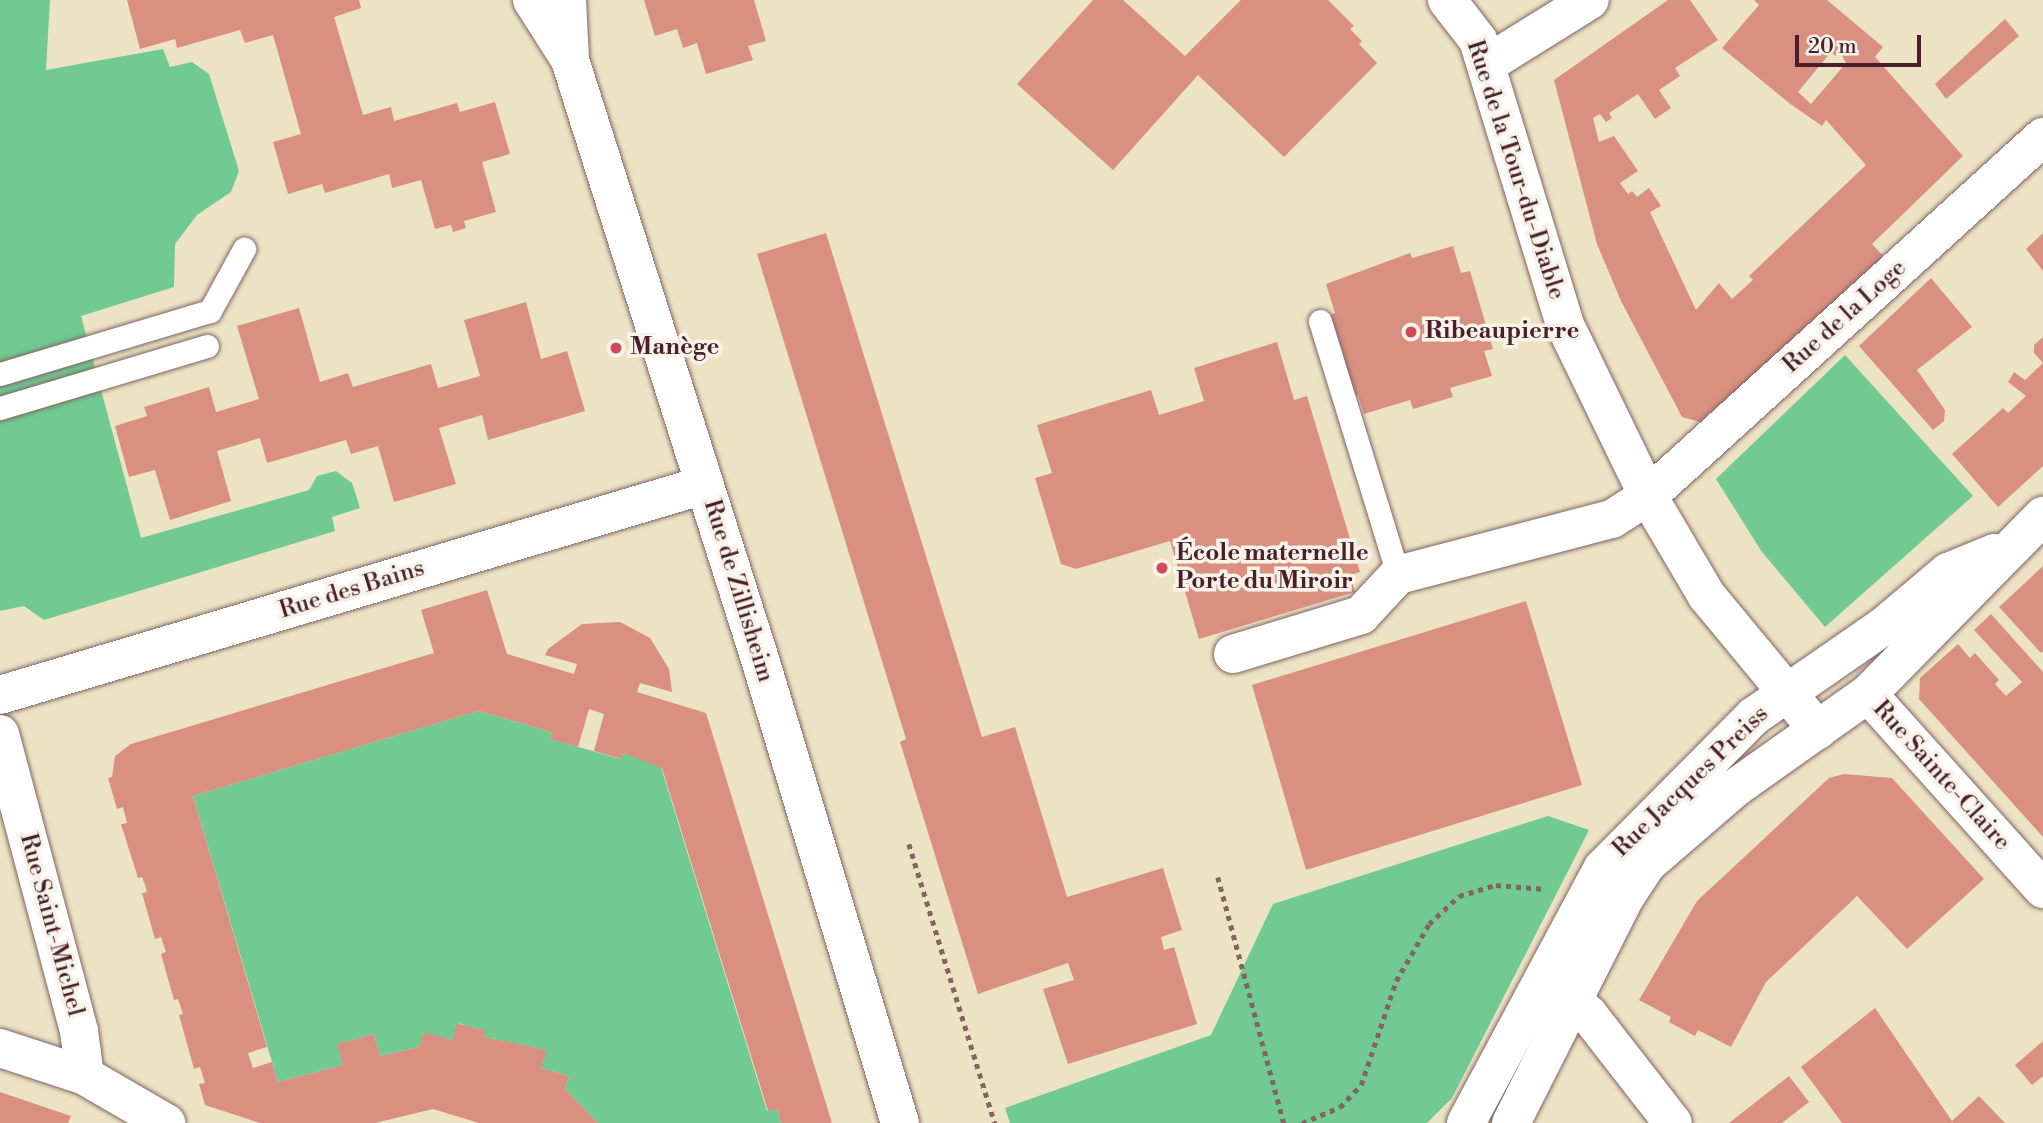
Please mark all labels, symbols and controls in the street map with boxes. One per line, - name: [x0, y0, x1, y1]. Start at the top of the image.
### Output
- scale bar: [1798, 21, 1924, 65]
- text: 20 m: [1808, 34, 1857, 60]
- street label: Rue de la Tour-du-Diable: [1459, 37, 1571, 303]
- street label: Rue de la Loge: [1777, 254, 1913, 380]
- place label: Ribeaupierre: [1425, 318, 1579, 346]
- marker: Ribeaupierre: [1403, 324, 1419, 340]
- place label: Manège: [630, 334, 719, 362]
- marker: Manège: [608, 340, 624, 356]
- street label: Rue de Zillisheim: [697, 496, 779, 686]
- place label: École maternelle Porte du Miroir: [1176, 540, 1369, 596]
- street label: Rue des Bains: [276, 554, 428, 626]
- marker: École maternelle Porte du Miroir: [1154, 560, 1170, 576]
- street label: Rue Sainte-Claire: [1866, 695, 2016, 857]
- street label: Rue Jacques Preiss: [1607, 700, 1775, 864]
- street label: Rue Saint-Michel: [13, 830, 89, 1020]

